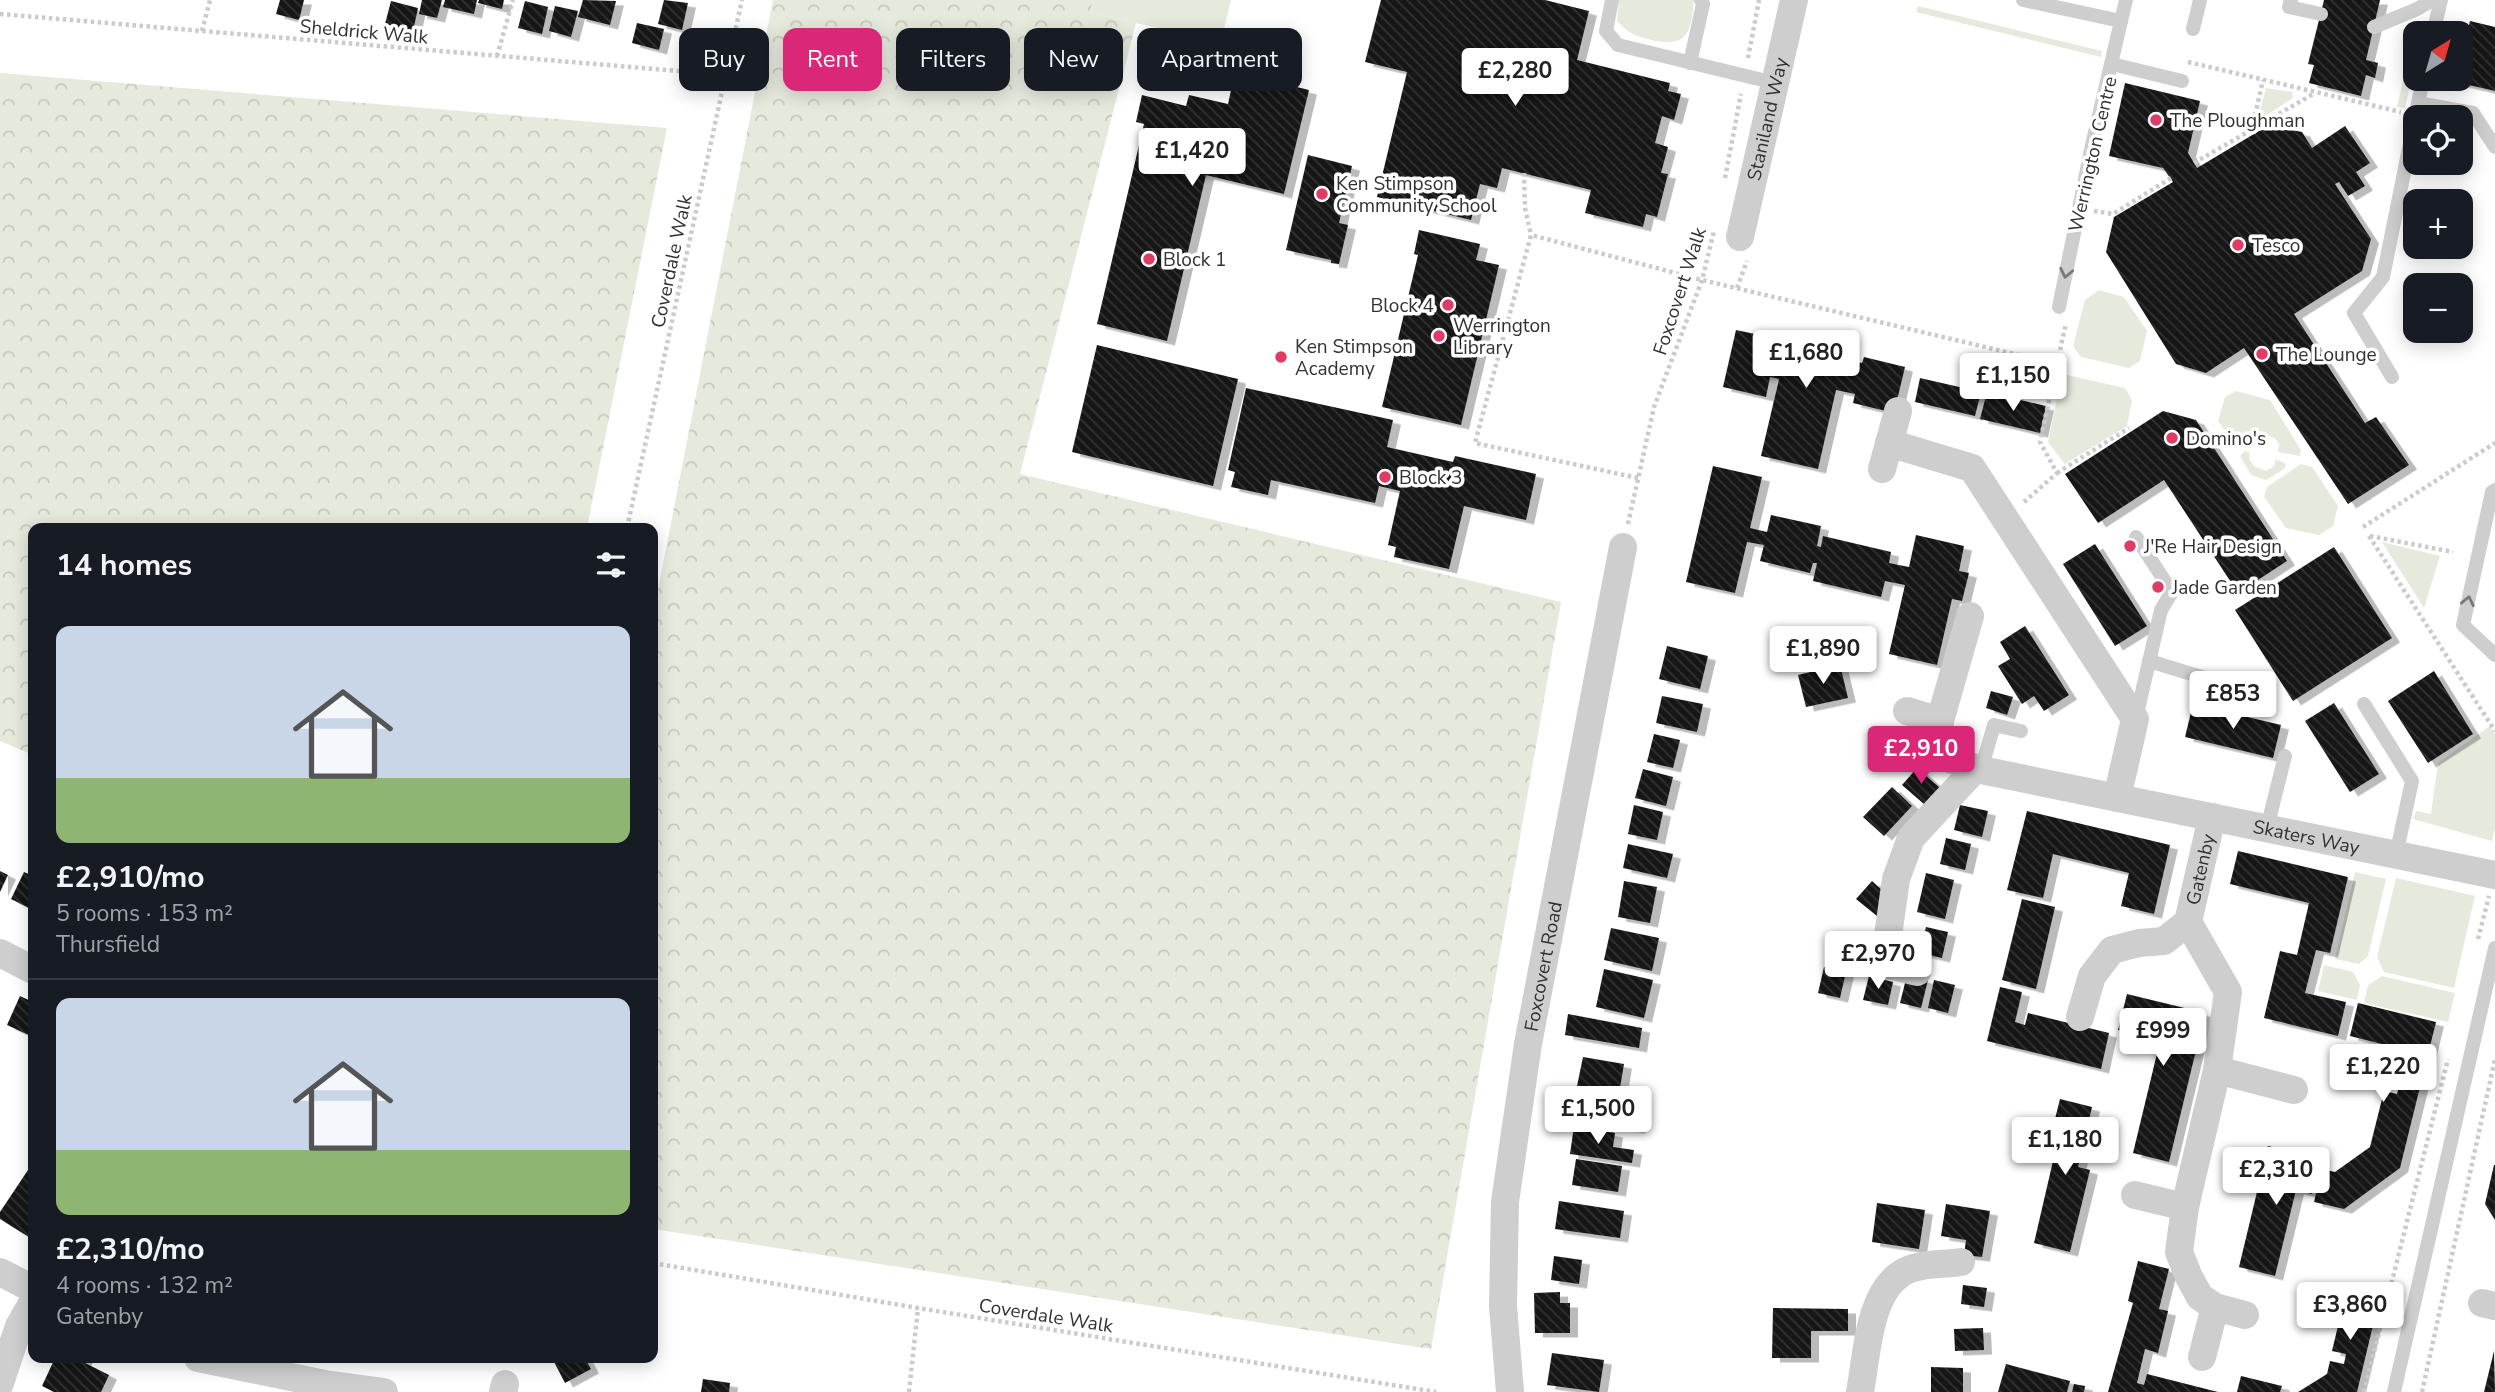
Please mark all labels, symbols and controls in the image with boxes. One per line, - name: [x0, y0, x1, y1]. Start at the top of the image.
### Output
- street label: Sheldrick Walk: [299, 13, 430, 51]
- north arrow: [2403, 21, 2473, 91]
- map controls: [2403, 21, 2473, 343]
- chip: Buy: [679, 28, 769, 91]
- chip: Rent: [783, 28, 882, 91]
- chip: Filters: [896, 28, 1010, 91]
- chip: New: [1024, 28, 1123, 91]
- chip: Apartment: [1137, 28, 1302, 91]
- pin: £2,280: [1458, 48, 1572, 108]
- text: £2,280: [1478, 55, 1552, 86]
- street label: Staniland Way: [1741, 55, 1795, 183]
- street label: Werrington Centre: [2062, 74, 2124, 235]
- button: locate: [2403, 105, 2473, 175]
- place label: The Ploughman: [2170, 108, 2305, 134]
- marker: The Ploughman: [2148, 112, 2164, 128]
- pin: £1,420: [1135, 128, 1249, 188]
- text: £1,420: [1155, 135, 1229, 166]
- place label: Ken Stimpson Community School: [1336, 171, 1497, 219]
- marker: Ken Stimpson Community School: [1314, 186, 1330, 202]
- button: +: [2403, 189, 2473, 259]
- street label: Coverdale Walk: [645, 192, 699, 330]
- street label: Foxcovert Walk: [1647, 224, 1713, 358]
- place label: Tesco: [2252, 233, 2300, 259]
- marker: Tesco: [2230, 237, 2246, 253]
- place label: Block 1: [1163, 247, 1227, 273]
- marker: Block 1: [1141, 251, 1157, 267]
- one-way arrow: [2060, 267, 2075, 279]
- button: −: [2403, 273, 2473, 343]
- place label: Block 4: [1370, 293, 1434, 319]
- marker: Block 4: [1440, 297, 1456, 313]
- place label: Werrington Library: [1453, 313, 1551, 361]
- marker: Werrington Library: [1431, 328, 1447, 344]
- pin: £1,680: [1749, 330, 1863, 390]
- place label: Ken Stimpson Academy: [1295, 334, 1413, 382]
- text: £1,680: [1769, 337, 1843, 368]
- place label: The Lounge: [2276, 342, 2377, 368]
- marker: The Lounge: [2254, 346, 2270, 362]
- marker: Ken Stimpson Academy: [1273, 349, 1289, 365]
- pin: £1,150: [1956, 354, 2070, 413]
- text: £1,150: [1976, 360, 2050, 391]
- place label: Domino's: [2186, 426, 2266, 452]
- marker: Domino's: [2164, 430, 2180, 446]
- place label: Block 3: [1399, 465, 1463, 491]
- marker: Block 3: [1377, 469, 1393, 485]
- place label: J'Re Hair Design: [2143, 534, 2282, 560]
- marker: J'Re Hair Design: [2122, 538, 2138, 554]
- text: 14 homes: [56, 545, 192, 586]
- icon: filters: [592, 546, 630, 584]
- place label: Jade Garden: [2171, 575, 2277, 601]
- marker: Jade Garden: [2150, 579, 2166, 595]
- one-way arrow: [2460, 595, 2475, 607]
- pin: £1,890: [1766, 626, 1880, 686]
- text: £1,890: [1786, 633, 1860, 664]
- icon: home: [280, 671, 406, 797]
- pin: £853: [2192, 672, 2274, 731]
- text: £853: [2205, 678, 2261, 709]
- pin: £2,910: [1864, 726, 1978, 786]
- text: £2,910: [1884, 733, 1958, 764]
- street label: Skaters Way: [2251, 814, 2362, 861]
- street label: Gatenby: [2180, 831, 2222, 908]
- text: £2,910/mo: [56, 857, 205, 898]
- text: 5 rooms · 153 m²: [56, 898, 233, 929]
- street label: Foxcovert Road: [1519, 899, 1569, 1034]
- text: Thursfield: [56, 929, 160, 960]
- pin: £2,970: [1821, 932, 1935, 991]
- text: £2,970: [1841, 938, 1915, 969]
- pin: £999: [2122, 1009, 2204, 1068]
- text: £999: [2135, 1015, 2191, 1046]
- icon: home: [280, 1043, 406, 1169]
- pin: £1,220: [2326, 1044, 2440, 1104]
- text: £1,220: [2346, 1051, 2420, 1082]
- pin: £1,500: [1541, 1086, 1655, 1146]
- text: £1,500: [1561, 1093, 1635, 1124]
- pin: £1,180: [2008, 1118, 2122, 1177]
- text: £1,180: [2028, 1124, 2102, 1155]
- pin: £2,310: [2219, 1148, 2333, 1207]
- text: £2,310: [2239, 1154, 2313, 1185]
- text: £2,310/mo: [56, 1229, 205, 1270]
- text: 4 rooms · 132 m²: [56, 1270, 233, 1301]
- pin: £3,860: [2293, 1282, 2407, 1342]
- text: £3,860: [2313, 1289, 2387, 1320]
- street label: Coverdale Walk: [977, 1293, 1115, 1340]
- text: Gatenby: [56, 1301, 143, 1332]

